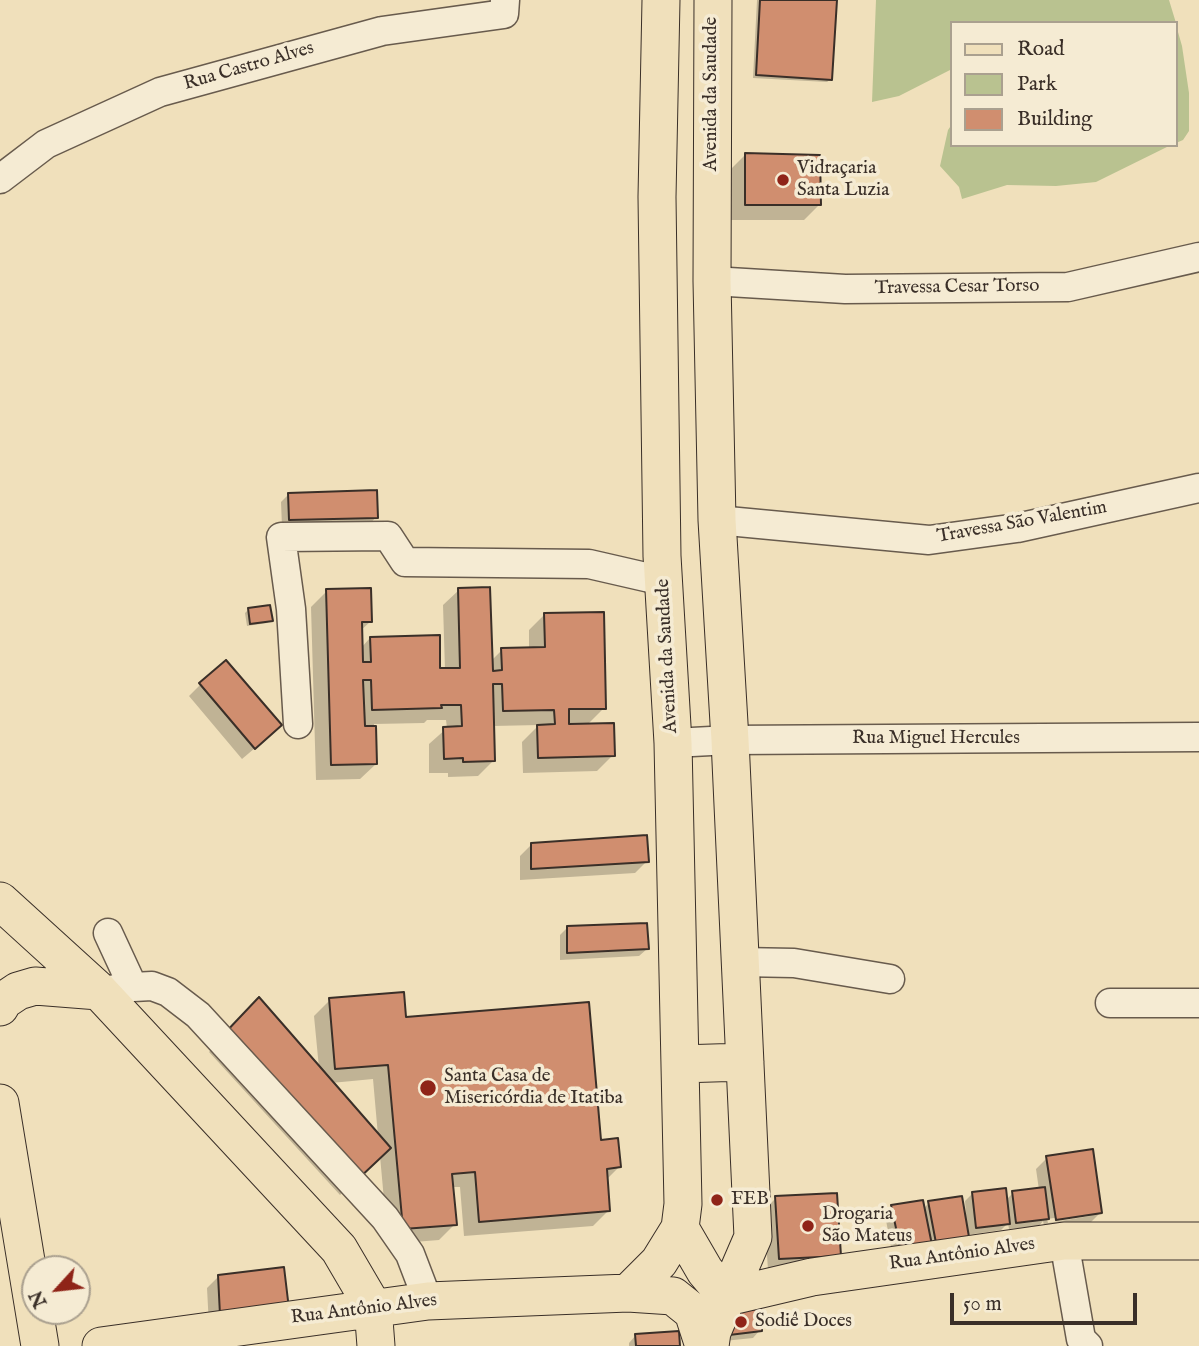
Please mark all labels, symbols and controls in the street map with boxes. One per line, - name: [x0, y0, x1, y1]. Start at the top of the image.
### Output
- street label: Avenida da Saudade: [701, 17, 723, 171]
- legend: [950, 21, 1178, 147]
- text: Road: [1017, 36, 1064, 63]
- street label: Rua Castro Alves: [181, 38, 317, 96]
- text: Park: [1017, 71, 1057, 98]
- text: Building: [1017, 106, 1092, 133]
- place label: Vidraçaria Santa Luzia: [797, 158, 889, 202]
- marker: Vidraçaria Santa Luzia: [775, 172, 791, 188]
- street label: Travessa Cesar Torso: [874, 275, 1040, 301]
- street label: Travessa São Valentim: [935, 497, 1109, 549]
- street label: Avenida da Saudade: [653, 578, 683, 734]
- street label: Rua Miguel Hercules: [852, 728, 1020, 750]
- place label: Santa Casa de Misericórdia de Itatiba: [444, 1066, 623, 1110]
- marker: Santa Casa de Misericórdia de Itatiba: [418, 1078, 438, 1098]
- place label: FEB: [731, 1189, 769, 1211]
- marker: FEB: [709, 1192, 725, 1208]
- place label: Drogaria São Mateus: [822, 1204, 912, 1248]
- marker: Drogaria São Mateus: [800, 1218, 816, 1234]
- street label: Rua Antônio Alves: [888, 1233, 1036, 1277]
- north arrow: [21, 1255, 91, 1325]
- scale bar: [954, 1280, 1141, 1324]
- text: N: [25, 1286, 54, 1311]
- street label: Rua Antônio Alves: [290, 1290, 438, 1330]
- text: 50 m: [963, 1291, 1002, 1318]
- place label: Sodiê Doces: [755, 1311, 852, 1333]
- marker: Sodiê Doces: [733, 1314, 749, 1330]

